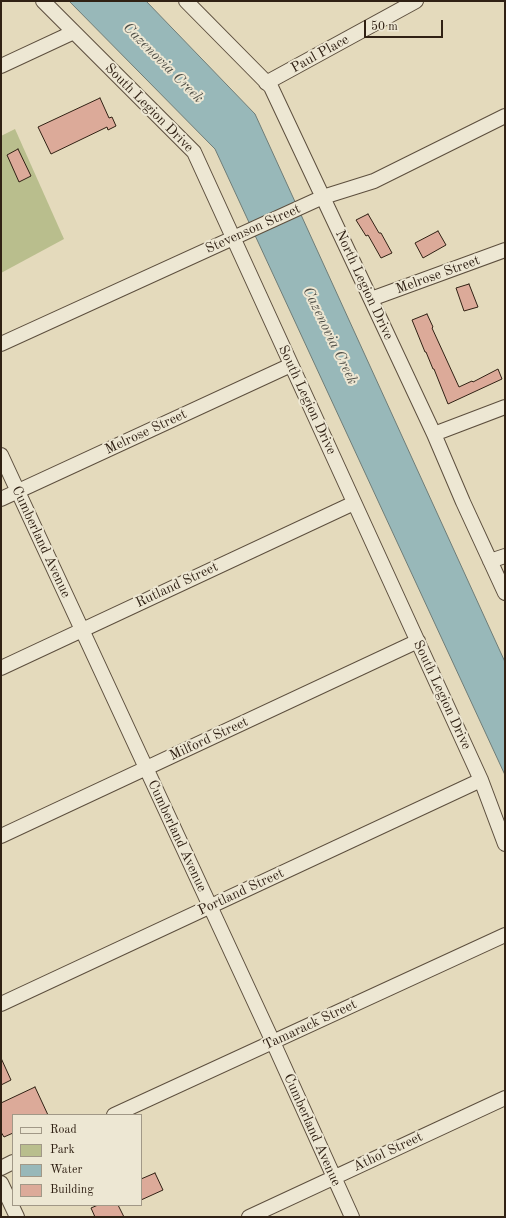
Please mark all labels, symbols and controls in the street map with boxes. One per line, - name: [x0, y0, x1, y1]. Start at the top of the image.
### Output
- scale bar: [366, 12, 445, 38]
- water label: Cazenovia Creek: [119, 19, 207, 107]
- text: 50 m: [371, 21, 398, 33]
- street label: Paul Place: [288, 31, 352, 77]
- street label: South Legion Drive: [101, 60, 197, 156]
- street label: Stevenson Street: [203, 201, 303, 257]
- street label: North Legion Drive: [331, 227, 397, 343]
- street label: Melrose Street: [394, 252, 482, 298]
- water label: Cazenovia Creek: [299, 284, 361, 388]
- street label: South Legion Drive: [274, 343, 340, 457]
- street label: Melrose Street: [102, 406, 190, 458]
- street label: Cumberland Avenue: [8, 483, 74, 601]
- street label: Rutland Street: [133, 559, 221, 611]
- street label: South Legion Drive: [409, 638, 475, 752]
- street label: Milford Street: [167, 713, 251, 765]
- street label: Cumberland Avenue: [144, 777, 210, 895]
- street label: Portland Street: [195, 865, 287, 919]
- street label: Tamarack Street: [261, 996, 359, 1054]
- street label: Cumberland Avenue: [280, 1071, 344, 1189]
- legend: [12, 1114, 142, 1206]
- text: Road: [50, 1124, 77, 1136]
- street label: Athol Street: [350, 1129, 426, 1175]
- text: Park: [50, 1144, 75, 1156]
- text: Water: [50, 1164, 82, 1176]
- text: Building: [50, 1184, 94, 1196]

